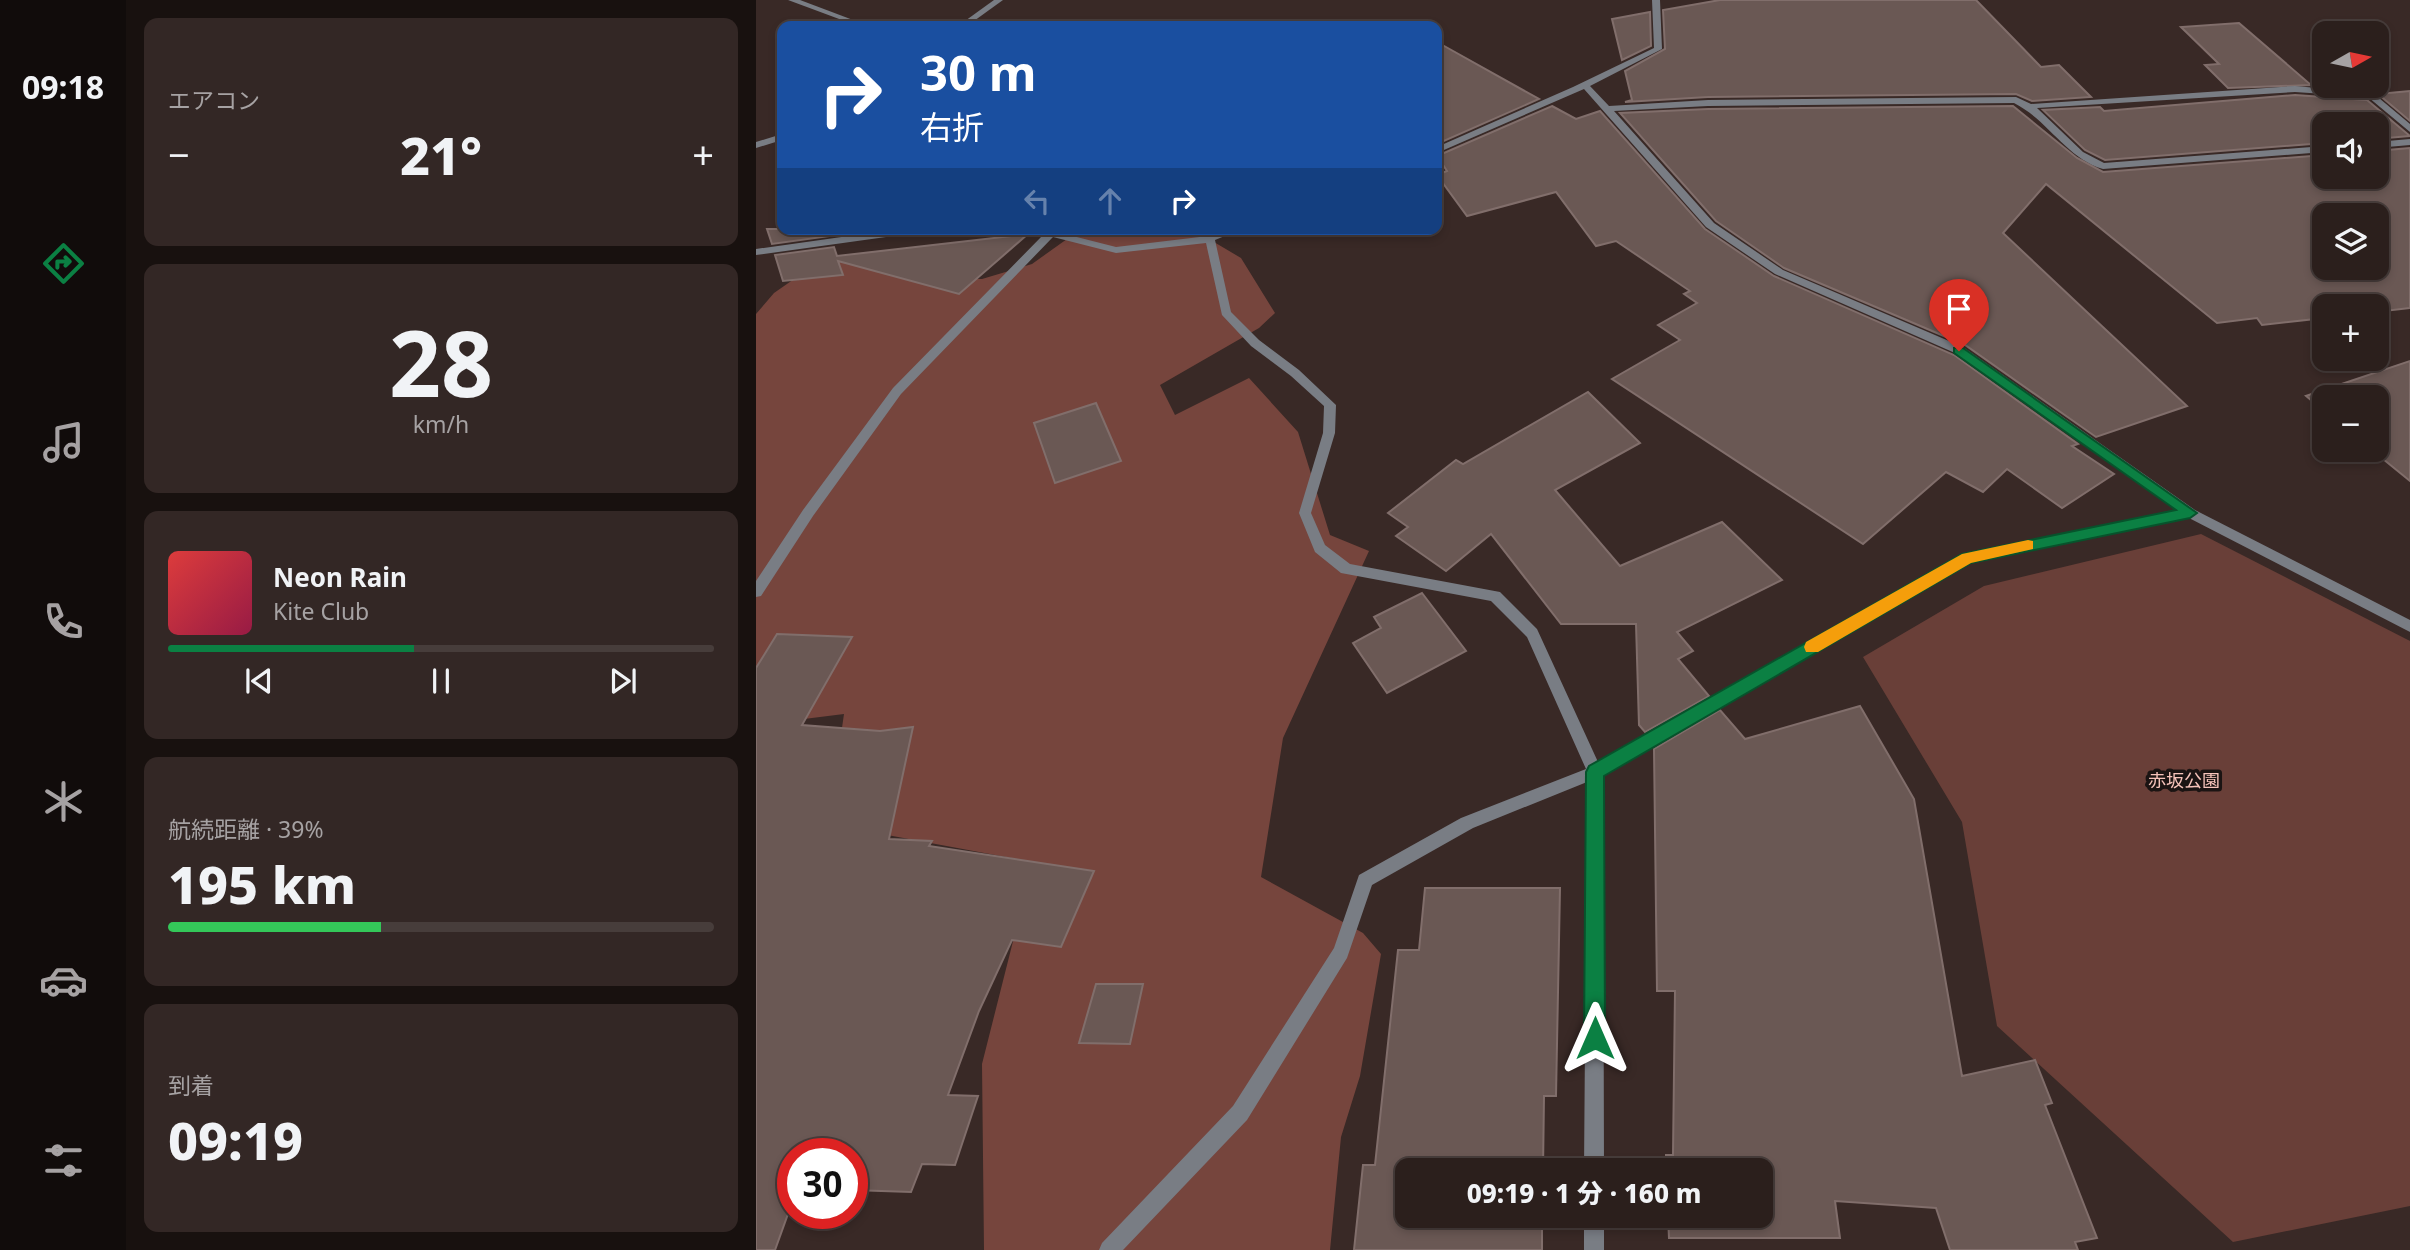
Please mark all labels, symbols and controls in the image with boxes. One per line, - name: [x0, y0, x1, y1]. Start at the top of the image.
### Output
- north arrow: [2312, 21, 2389, 98]
- map controls: [2312, 21, 2389, 462]
- text: 30 m: [920, 39, 1037, 105]
- icon: right: [805, 49, 896, 140]
- text: 09:18: [22, 65, 104, 108]
- text: エアコン: [168, 84, 260, 116]
- text: 右折: [920, 105, 984, 148]
- button: sound: [2312, 112, 2389, 189]
- text: 21°: [400, 119, 482, 190]
- text: −: [168, 128, 190, 180]
- text: +: [692, 128, 714, 180]
- icon: left: [1018, 182, 1056, 220]
- icon: ahead: [1091, 182, 1129, 220]
- icon: right: [1164, 182, 1202, 220]
- button: layers: [2312, 203, 2389, 280]
- icon: directions: [39, 239, 88, 288]
- pin: [1929, 279, 1989, 351]
- icon: arrive: [1940, 290, 1978, 328]
- button: +: [2312, 294, 2389, 371]
- text: 28: [389, 300, 493, 424]
- button: −: [2312, 385, 2389, 462]
- text: km/h: [413, 408, 469, 440]
- icon: music: [39, 418, 88, 467]
- text: Neon Rain: [273, 559, 407, 595]
- text: Kite Club: [273, 595, 369, 627]
- icon: phone: [39, 597, 88, 646]
- icon: previous: [240, 662, 278, 700]
- icon: pause: [422, 662, 460, 700]
- icon: next: [604, 662, 642, 700]
- park label: 赤坂公園: [2148, 768, 2220, 792]
- icon: climate: [39, 777, 88, 826]
- text: 航続距離 · 39%: [168, 813, 324, 845]
- text: 195 km: [168, 848, 356, 919]
- icon: car: [39, 956, 88, 1005]
- position arrow: [1558, 1001, 1632, 1075]
- text: 到着: [168, 1069, 214, 1101]
- text: 09:19: [168, 1104, 303, 1175]
- icon: filters: [39, 1136, 88, 1185]
- speed limit sign: 30: [777, 1138, 868, 1229]
- text: 09:19 · 1 分 · 160 m: [1467, 1175, 1701, 1211]

